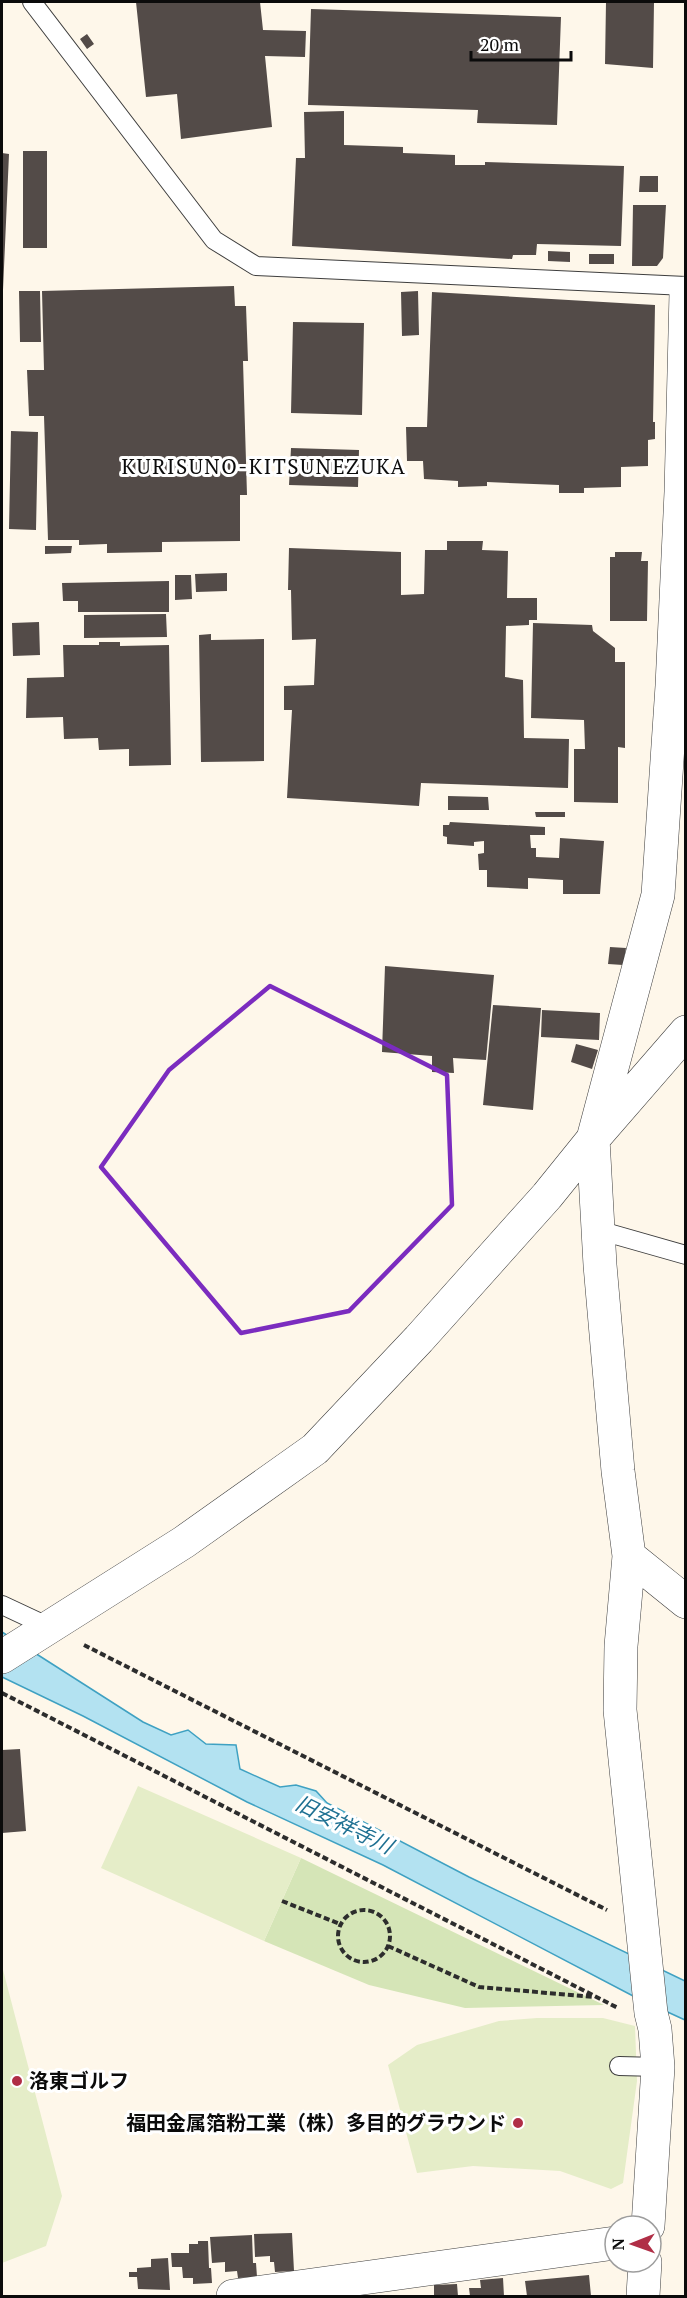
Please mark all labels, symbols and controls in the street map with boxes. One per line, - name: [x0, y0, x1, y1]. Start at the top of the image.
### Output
- scale bar: [471, 24, 572, 62]
- text: 20 m: [480, 32, 520, 56]
- district label: KURISUNO-KITSUNEZUKA: [122, 452, 406, 480]
- water label: 旧安祥寺川: [291, 1789, 400, 1861]
- place label: 洛東ゴルフ: [29, 2067, 129, 2094]
- marker: 洛東ゴルフ: [10, 2074, 24, 2088]
- place label: 福田金属箔粉工業（株）多目的グラウンド: [126, 2109, 506, 2136]
- marker: 福田金属箔粉工業（株）多目的グラウンド: [511, 2116, 525, 2130]
- north arrow: [603, 2214, 663, 2274]
- text: N: [607, 2238, 629, 2251]

